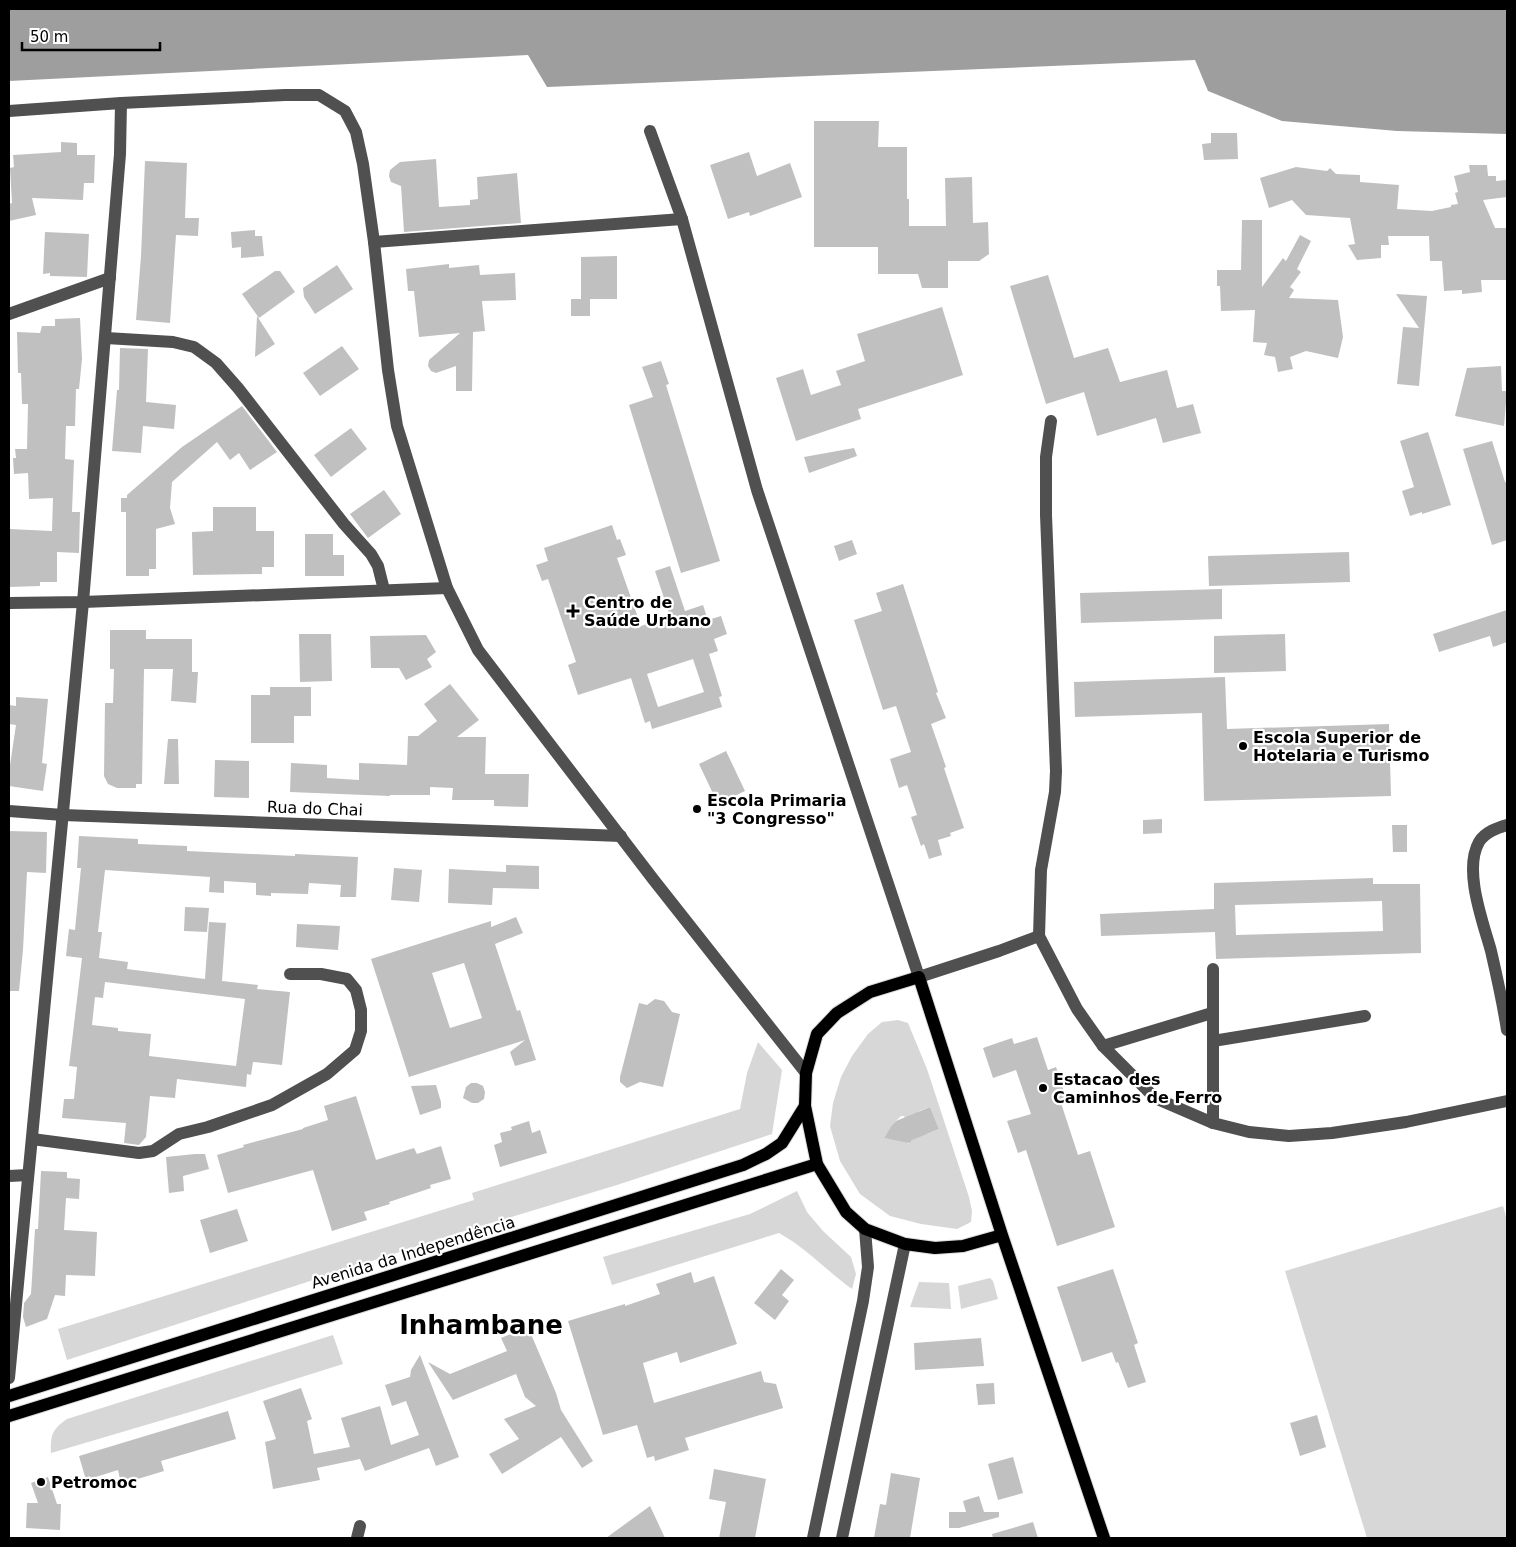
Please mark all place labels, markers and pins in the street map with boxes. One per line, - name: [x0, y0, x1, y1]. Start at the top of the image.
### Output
- place label: Centro de Saúde Urbano: [584, 593, 711, 630]
- marker: Centro de Saúde Urbano: [566, 604, 580, 618]
- place label: Escola Superior de Hotelaria e Turismo: [1253, 728, 1429, 765]
- marker: Escola Superior de Hotelaria e Turismo: [1237, 740, 1249, 752]
- place label: Escola Primaria "3 Congresso": [707, 791, 847, 828]
- marker: Escola Primaria "3 Congresso": [691, 803, 703, 815]
- place label: Estacao des Caminhos de Ferro: [1053, 1070, 1222, 1107]
- marker: Estacao des Caminhos de Ferro: [1037, 1082, 1049, 1094]
- place label: Petromoc: [51, 1473, 137, 1492]
- marker: Petromoc: [35, 1476, 47, 1488]

